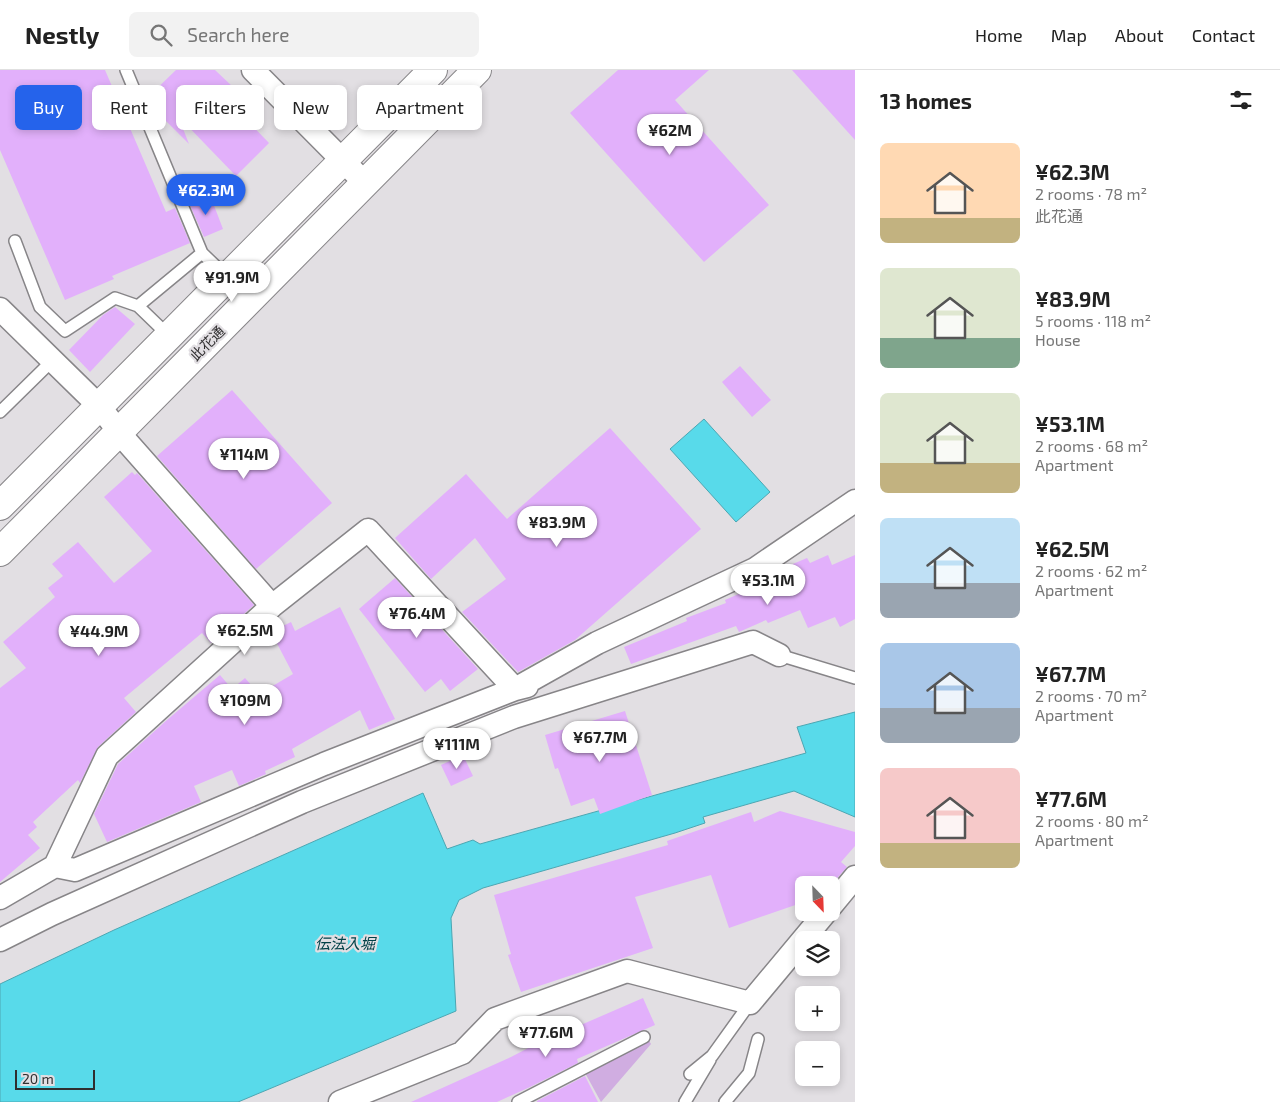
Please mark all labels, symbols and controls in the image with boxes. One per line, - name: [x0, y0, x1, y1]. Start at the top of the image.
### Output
- search box: [129, 12, 479, 57]
- text: Nestly: [25, 20, 99, 49]
- icon: search: [147, 21, 175, 49]
- text: Search here: [187, 23, 289, 46]
- text: Home: [975, 24, 1023, 46]
- text: Map: [1051, 24, 1087, 46]
- text: About: [1115, 24, 1164, 46]
- text: Contact: [1192, 24, 1255, 46]
- chip: Buy: [15, 85, 82, 130]
- chip: Rent: [92, 85, 166, 130]
- chip: Filters: [176, 85, 264, 130]
- chip: New: [274, 85, 347, 130]
- chip: Apartment: [357, 85, 482, 130]
- icon: filters: [1227, 86, 1255, 114]
- text: 13 homes: [880, 88, 972, 113]
- pin: ¥62M: [640, 114, 700, 156]
- text: ¥62M: [648, 120, 692, 139]
- text: ¥62.3M: [1035, 159, 1110, 184]
- icon: home: [920, 163, 980, 223]
- pin: ¥62.3M: [165, 174, 247, 216]
- text: ¥62.3M: [178, 180, 234, 199]
- text: 2 rooms · 78 m²: [1035, 184, 1147, 203]
- text: 此花通: [1035, 206, 1083, 225]
- pin: ¥91.9M: [191, 260, 273, 303]
- text: ¥91.9M: [205, 267, 259, 286]
- text: ¥83.9M: [1035, 286, 1111, 311]
- icon: home: [920, 288, 980, 348]
- text: 5 rooms · 118 m²: [1035, 311, 1151, 330]
- street label: 此花通: [186, 322, 228, 364]
- text: House: [1035, 330, 1081, 349]
- text: ¥53.1M: [1035, 411, 1105, 436]
- icon: home: [920, 413, 980, 473]
- text: 2 rooms · 68 m²: [1035, 436, 1148, 455]
- pin: ¥114M: [209, 438, 279, 480]
- text: ¥114M: [219, 444, 269, 463]
- text: Apartment: [1035, 455, 1114, 474]
- pin: ¥83.9M: [516, 506, 598, 548]
- text: ¥83.9M: [528, 512, 586, 531]
- text: ¥62.5M: [1035, 536, 1109, 561]
- icon: home: [920, 538, 980, 598]
- text: 2 rooms · 62 m²: [1035, 561, 1147, 580]
- pin: ¥53.1M: [727, 564, 809, 606]
- text: ¥53.1M: [741, 570, 795, 589]
- text: Apartment: [1035, 580, 1114, 599]
- pin: ¥76.4M: [376, 596, 458, 639]
- text: ¥76.4M: [388, 603, 446, 622]
- pin: ¥44.9M: [58, 614, 140, 657]
- pin: ¥62.5M: [204, 614, 286, 656]
- text: ¥62.5M: [217, 620, 273, 639]
- text: ¥44.9M: [70, 621, 129, 640]
- text: ¥67.7M: [1035, 661, 1106, 686]
- icon: home: [920, 663, 980, 723]
- pin: ¥109M: [210, 684, 280, 726]
- text: 2 rooms · 70 m²: [1035, 686, 1147, 705]
- text: ¥109M: [219, 690, 271, 709]
- text: Apartment: [1035, 705, 1114, 724]
- pin: ¥67.7M: [559, 720, 641, 763]
- text: ¥67.7M: [573, 727, 627, 746]
- pin: ¥111M: [422, 728, 492, 770]
- text: ¥111M: [434, 734, 480, 753]
- text: ¥77.6M: [1035, 786, 1107, 811]
- icon: home: [920, 788, 980, 848]
- text: 2 rooms · 80 m²: [1035, 811, 1149, 830]
- text: Apartment: [1035, 830, 1114, 849]
- north arrow: [795, 876, 840, 921]
- map controls: [795, 876, 840, 1086]
- button: layers: [795, 931, 840, 976]
- water label: 伝法入堀: [315, 934, 377, 952]
- button: +: [795, 986, 840, 1031]
- pin: ¥77.6M: [505, 1016, 587, 1058]
- text: ¥77.6M: [519, 1022, 573, 1041]
- button: −: [795, 1041, 840, 1086]
- scale bar: [15, 1067, 95, 1090]
- text: 20 m: [22, 1070, 54, 1087]

